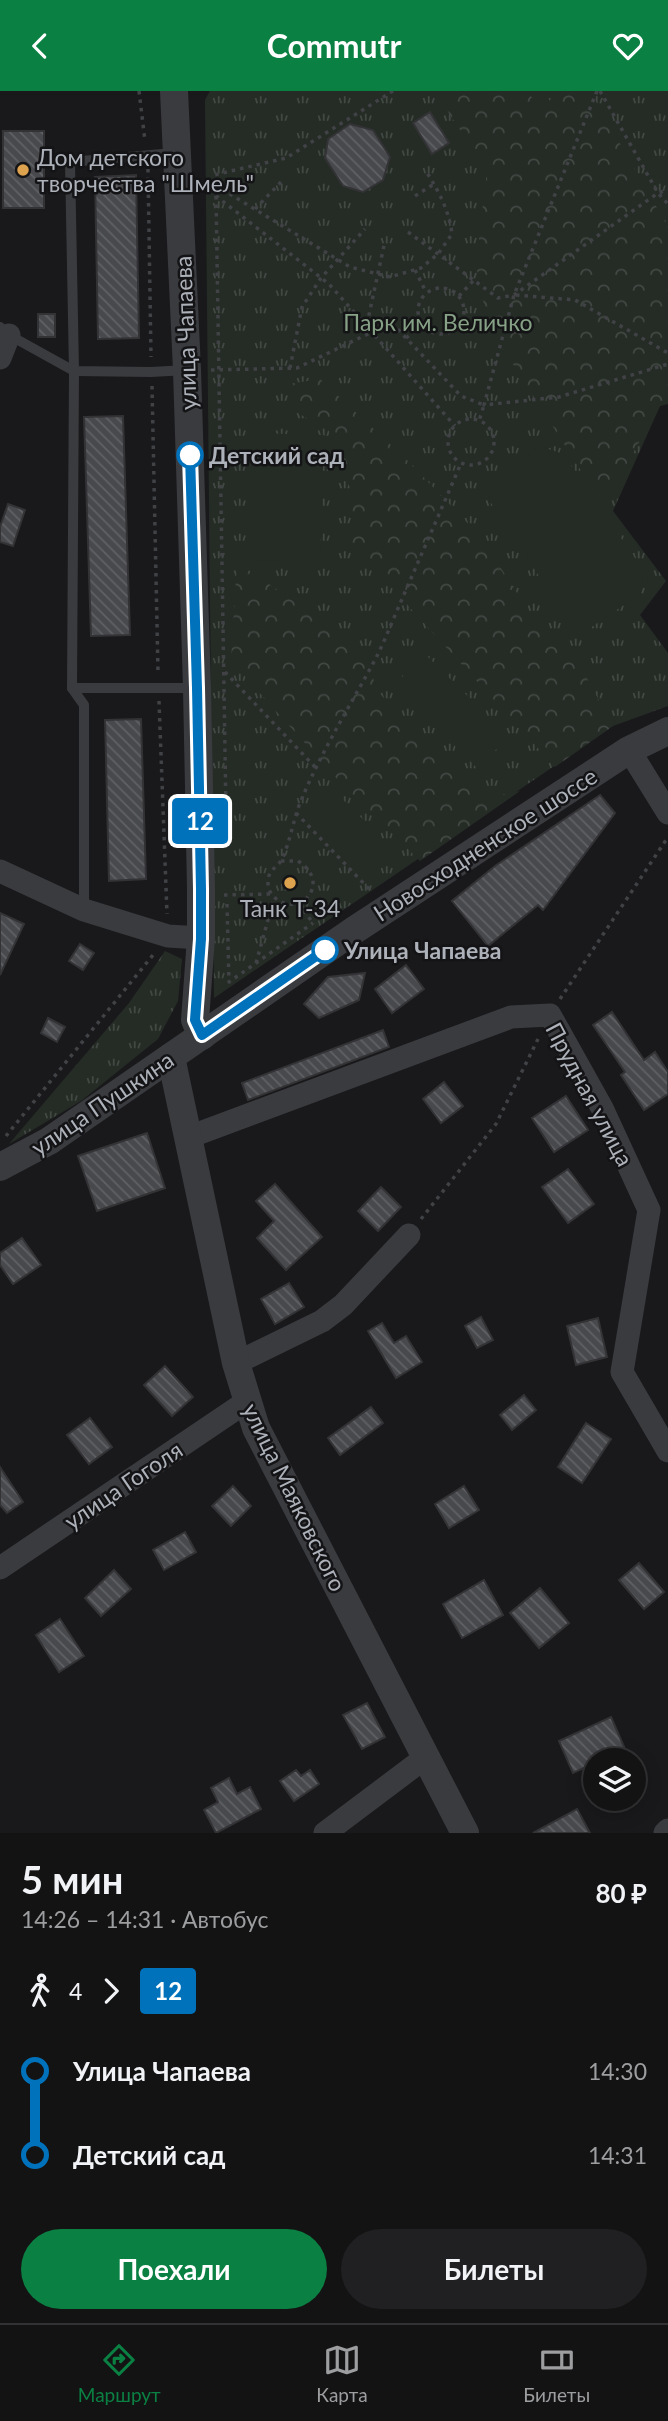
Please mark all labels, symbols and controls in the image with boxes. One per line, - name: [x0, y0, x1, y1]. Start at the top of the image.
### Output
- text: Commutr: [267, 26, 401, 65]
- icon: back: [21, 27, 59, 65]
- icon: heart: [609, 27, 647, 65]
- place label: Дом детского творчества "Шмель": [37, 143, 254, 197]
- marker: Дом детского творчества "Шмель": [15, 162, 31, 178]
- street label: улица Чапаева: [168, 255, 202, 411]
- park label: Парк им. Величко: [343, 308, 533, 336]
- place label: Детский сад: [209, 441, 344, 469]
- marker: Детский сад: [177, 442, 203, 468]
- street label: Новосходненское шоссе: [368, 761, 602, 927]
- line badge: 12: [168, 798, 232, 844]
- text: 12: [186, 806, 214, 835]
- marker: Танк Т-34: [282, 875, 298, 891]
- place label: Танк Т-34: [240, 894, 340, 922]
- place label: Улица Чапаева: [343, 936, 501, 964]
- marker: Улица Чапаева: [312, 937, 338, 963]
- street label: Прудная улица: [540, 1017, 640, 1171]
- street label: улица Пушкина: [25, 1045, 179, 1161]
- street label: улица Маяковского: [237, 1398, 353, 1596]
- street label: улица Гоголя: [59, 1435, 187, 1535]
- map controls: [583, 1748, 646, 1811]
- button: layers: [583, 1748, 646, 1811]
- text: 5 мин: [21, 1856, 123, 1902]
- text: 80 ₽: [595, 1877, 647, 1909]
- text: 14:26 – 14:31 · Автобус: [21, 1905, 269, 1933]
- icon: walk: [21, 1972, 59, 2010]
- icon: forward: [92, 1972, 130, 2010]
- text: 12: [154, 1976, 182, 2005]
- text: 4: [69, 1977, 82, 2005]
- text: Улица Чапаева: [73, 2055, 251, 2087]
- text: 14:30: [588, 2057, 647, 2085]
- text: Детский сад: [73, 2139, 226, 2171]
- text: 14:31: [588, 2141, 647, 2169]
- button: Поехали: [21, 2229, 327, 2309]
- button: Билеты: [341, 2229, 647, 2309]
- tab: Маршрут: [78, 2341, 161, 2406]
- tab: Карта: [316, 2341, 368, 2406]
- tab: Билеты: [523, 2341, 590, 2406]

